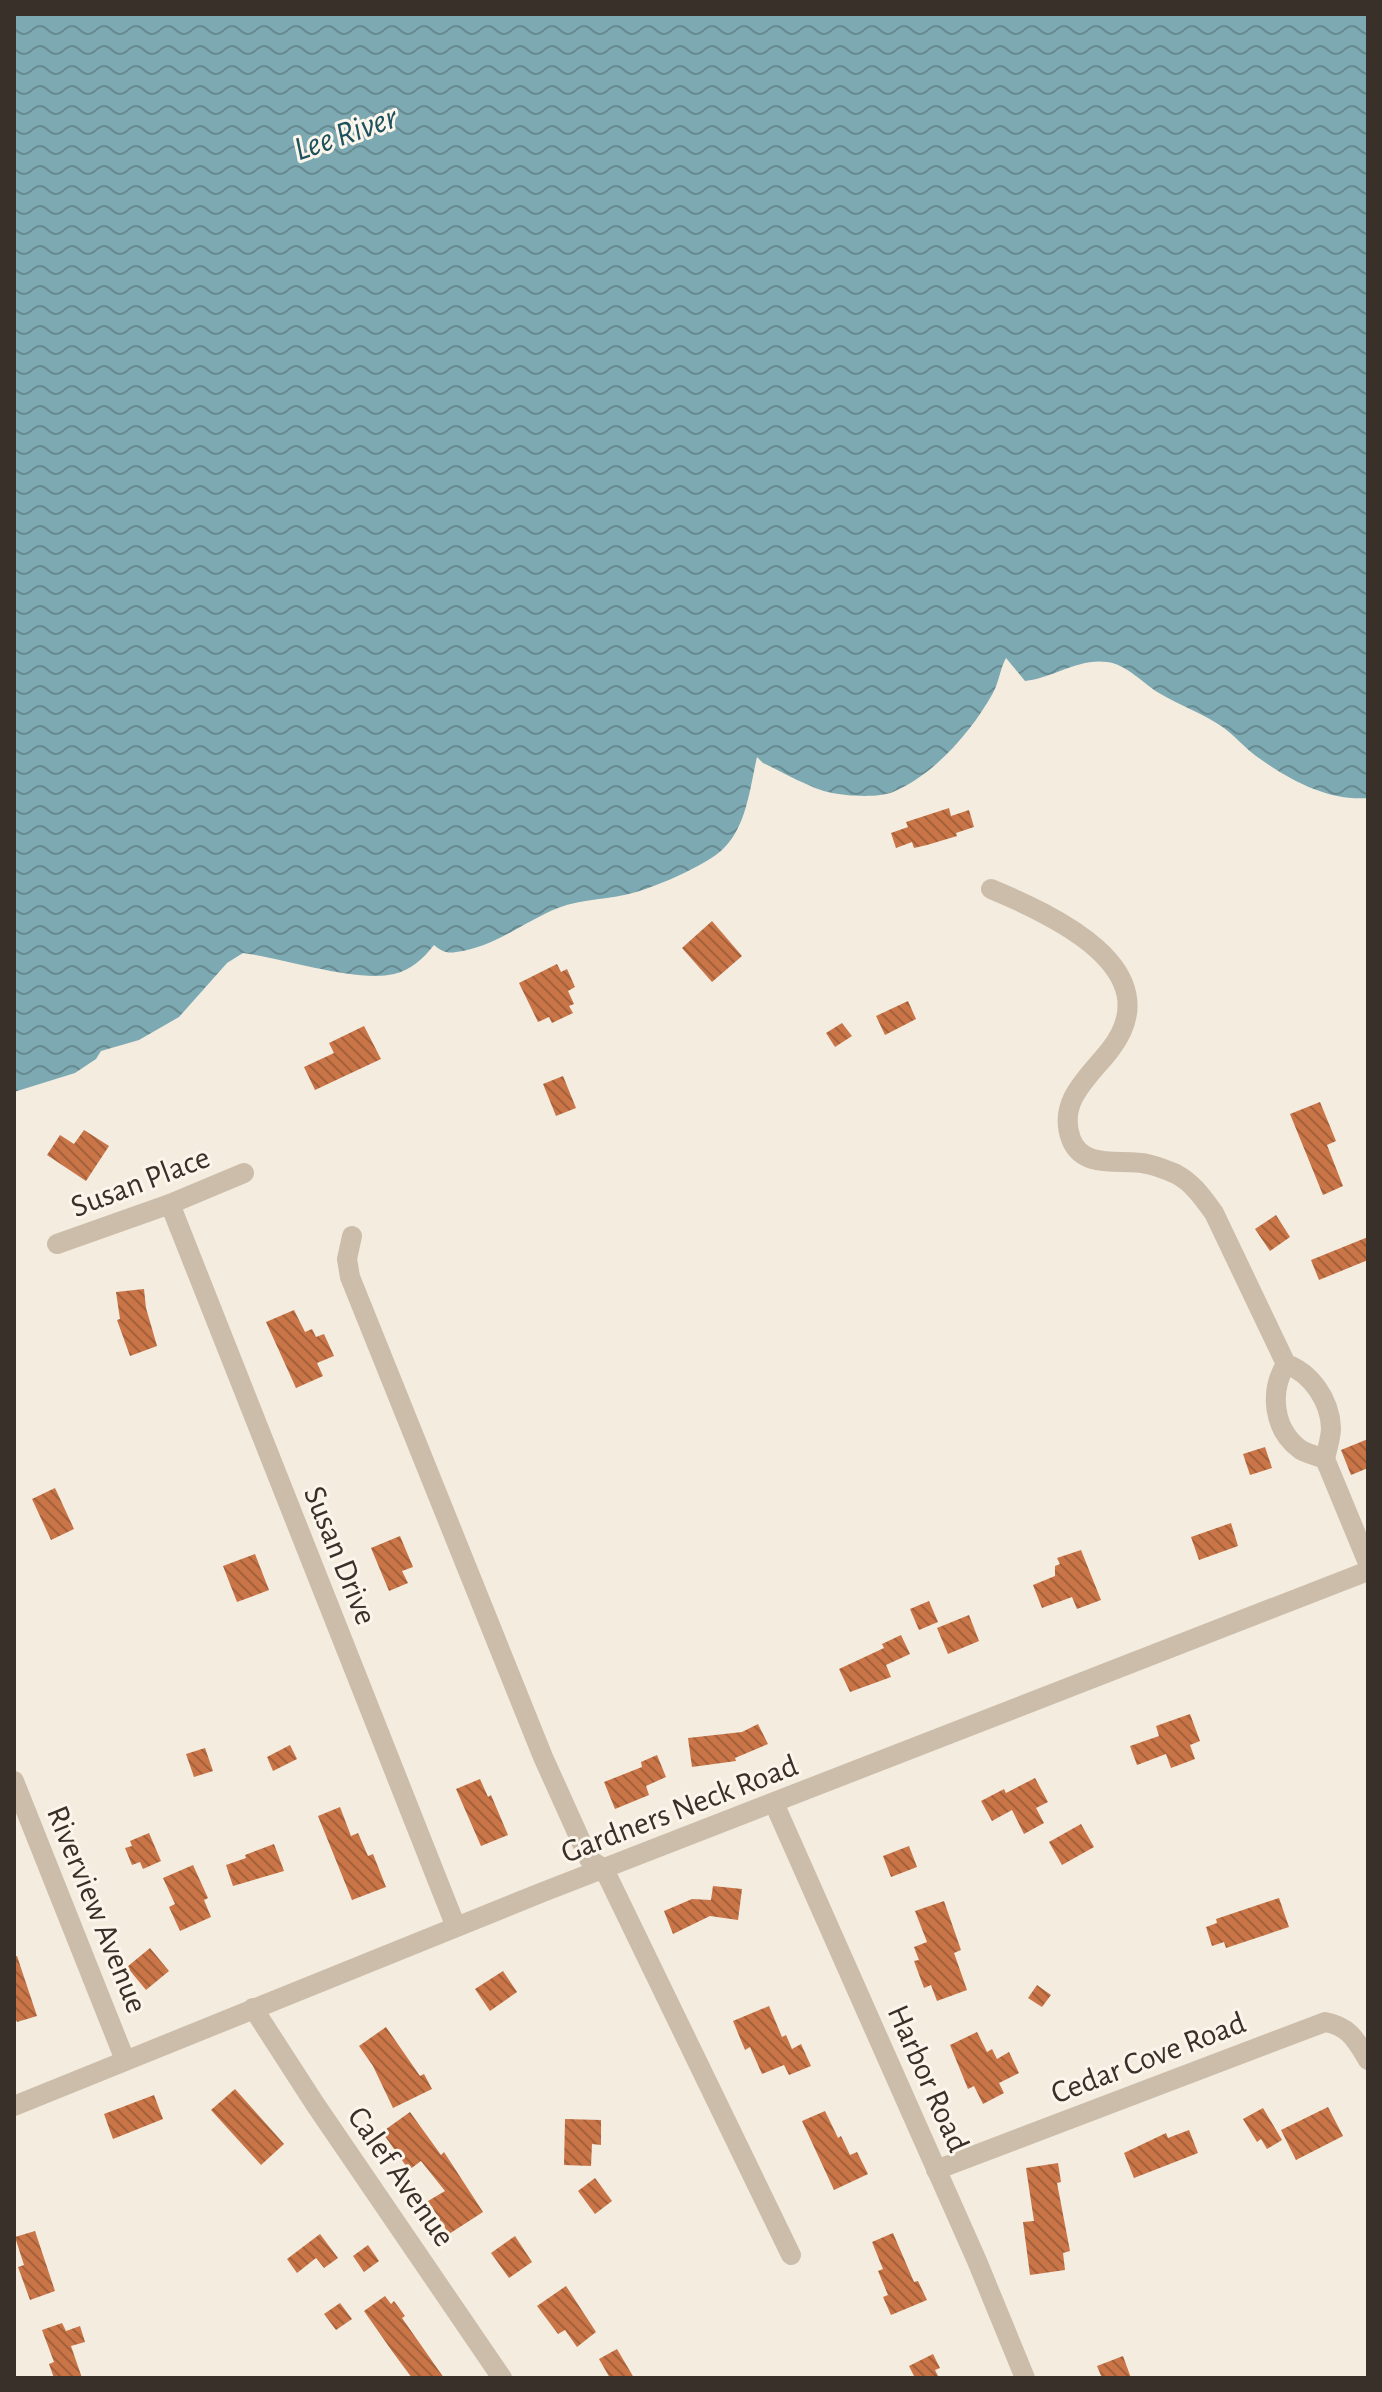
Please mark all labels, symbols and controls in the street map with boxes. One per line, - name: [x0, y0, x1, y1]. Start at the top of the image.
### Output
- water label: Lee River: [290, 100, 402, 167]
- street label: Susan Place: [67, 1141, 214, 1223]
- street label: Susan Drive: [298, 1482, 382, 1629]
- street label: Gardners Neck Road: [557, 1749, 802, 1869]
- street label: Riverview Avenue: [41, 1801, 153, 2017]
- street label: Harbor Road: [882, 2000, 975, 2157]
- street label: Cedar Cove Road: [1047, 2006, 1250, 2110]
- street label: Calef Avenue: [342, 2101, 461, 2252]

